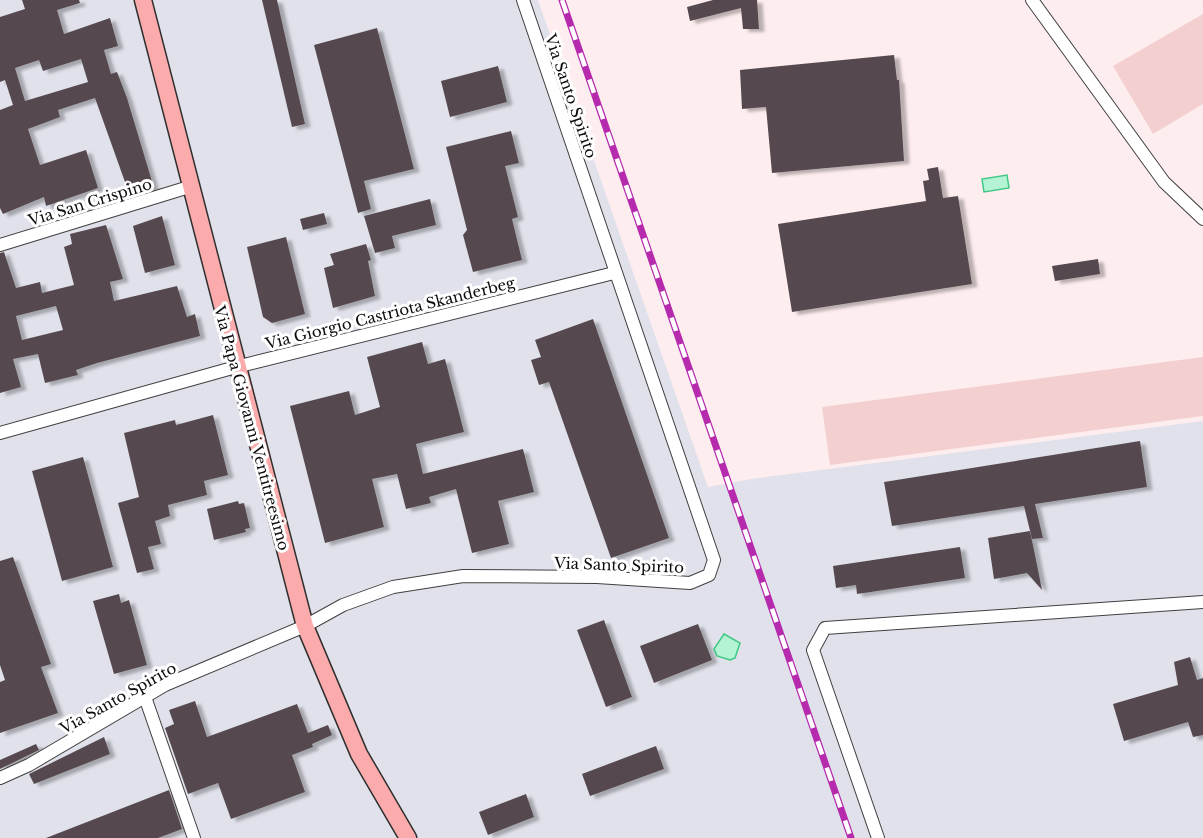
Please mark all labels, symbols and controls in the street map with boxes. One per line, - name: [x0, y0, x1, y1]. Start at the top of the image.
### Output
- street label: Via Santo Spirito: [541, 31, 601, 161]
- street label: Via San Crispino: [25, 174, 154, 230]
- street label: Via Giorgio Castriota Skanderbeg: [262, 273, 518, 353]
- street label: Via Papa Giovanni Ventitreesimo: [210, 303, 294, 553]
- street label: Via Santo Spirito: [553, 553, 684, 577]
- street label: Via Santo Spirito: [56, 658, 180, 738]

